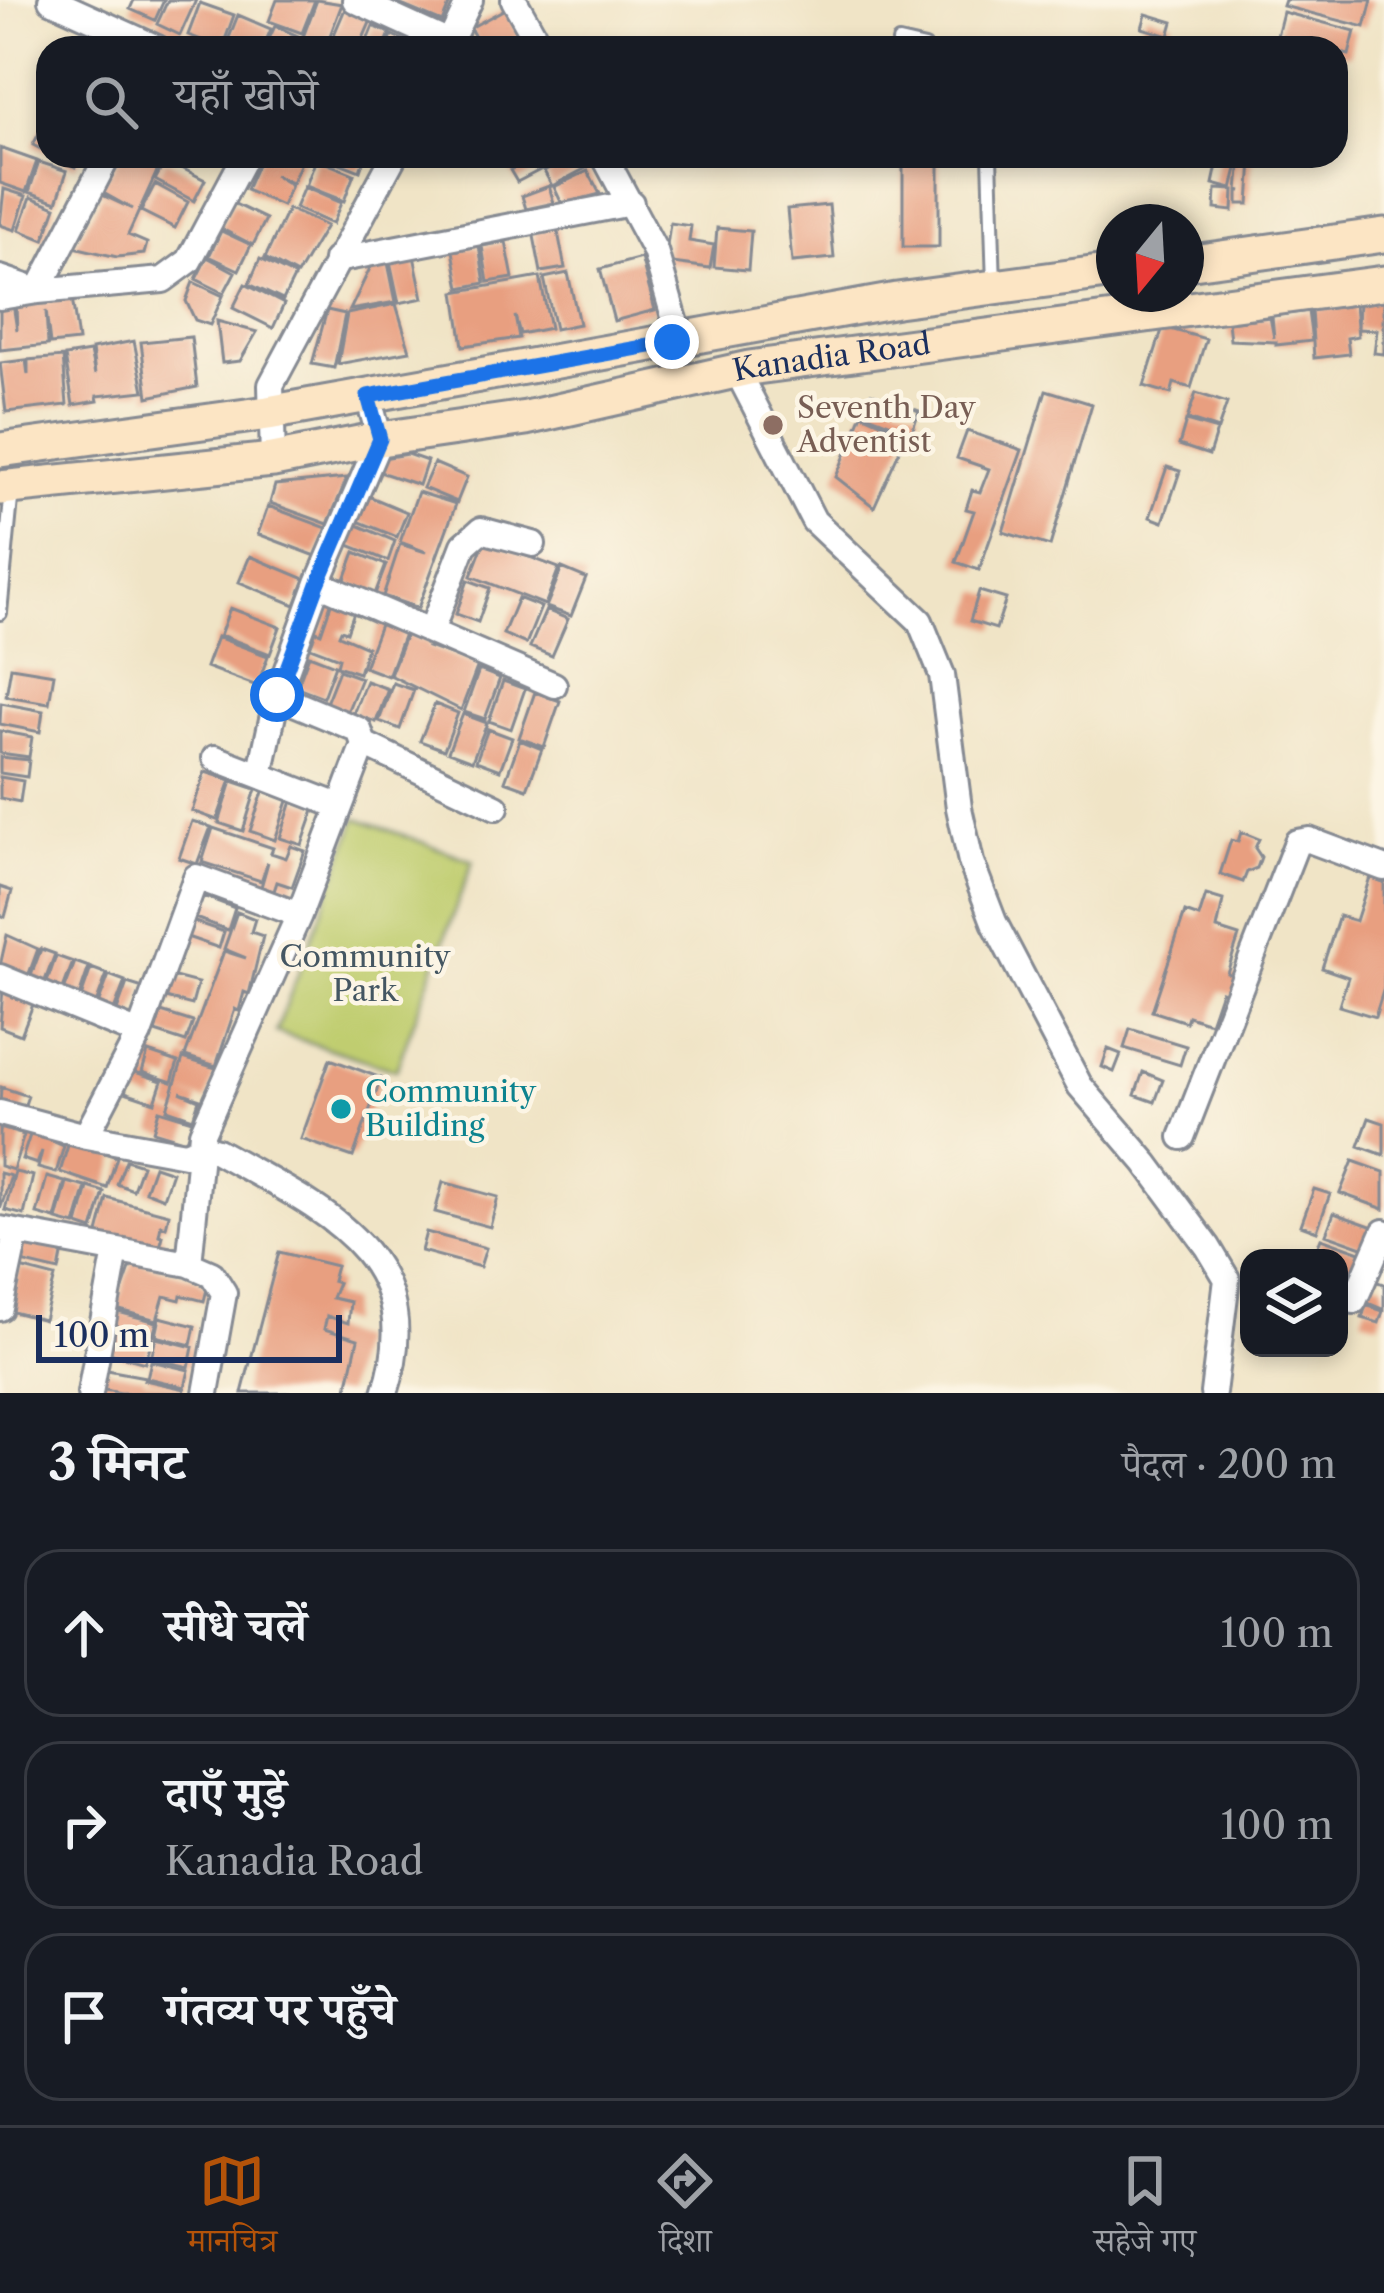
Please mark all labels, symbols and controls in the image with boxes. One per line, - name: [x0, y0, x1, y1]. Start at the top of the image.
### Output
- search box: [36, 36, 1348, 168]
- text: यहाँ खोजें: [174, 66, 318, 122]
- icon: search: [78, 69, 144, 135]
- north arrow: [1096, 204, 1204, 312]
- route end: [645, 315, 699, 369]
- street label: Kanadia Road: [729, 325, 933, 389]
- place label: Seventh Day Adventist: [796, 389, 976, 460]
- marker: Seventh Day Adventist: [760, 412, 786, 438]
- route start: [250, 668, 304, 722]
- park label: Community Park: [279, 938, 451, 1009]
- place label: Community Building: [365, 1073, 536, 1144]
- marker: Community Building: [328, 1096, 354, 1122]
- map controls: [1240, 1249, 1348, 1357]
- button: layers: [1240, 1249, 1348, 1357]
- scale bar: [36, 1309, 342, 1362]
- text: 100 m: [54, 1315, 149, 1356]
- text: 3 मिनट: [48, 1431, 186, 1493]
- text: पैदल · 200 m: [1122, 1440, 1336, 1488]
- text: सीधे चलें: [165, 1597, 307, 1653]
- icon: ahead: [51, 1600, 117, 1666]
- text: 100 m: [1220, 1609, 1333, 1657]
- text: दाएँ मुड़ें: [165, 1765, 286, 1821]
- icon: right: [51, 1792, 117, 1858]
- text: 100 m: [1220, 1801, 1333, 1849]
- text: Kanadia Road: [165, 1837, 423, 1885]
- text: गंतव्य पर पहुँचे: [165, 1981, 396, 2037]
- icon: arrive: [51, 1984, 117, 2050]
- tab: मानचित्र: [188, 2148, 277, 2273]
- tab: दिशा: [652, 2148, 718, 2273]
- tab: सहेजे गए: [1094, 2148, 1196, 2273]

